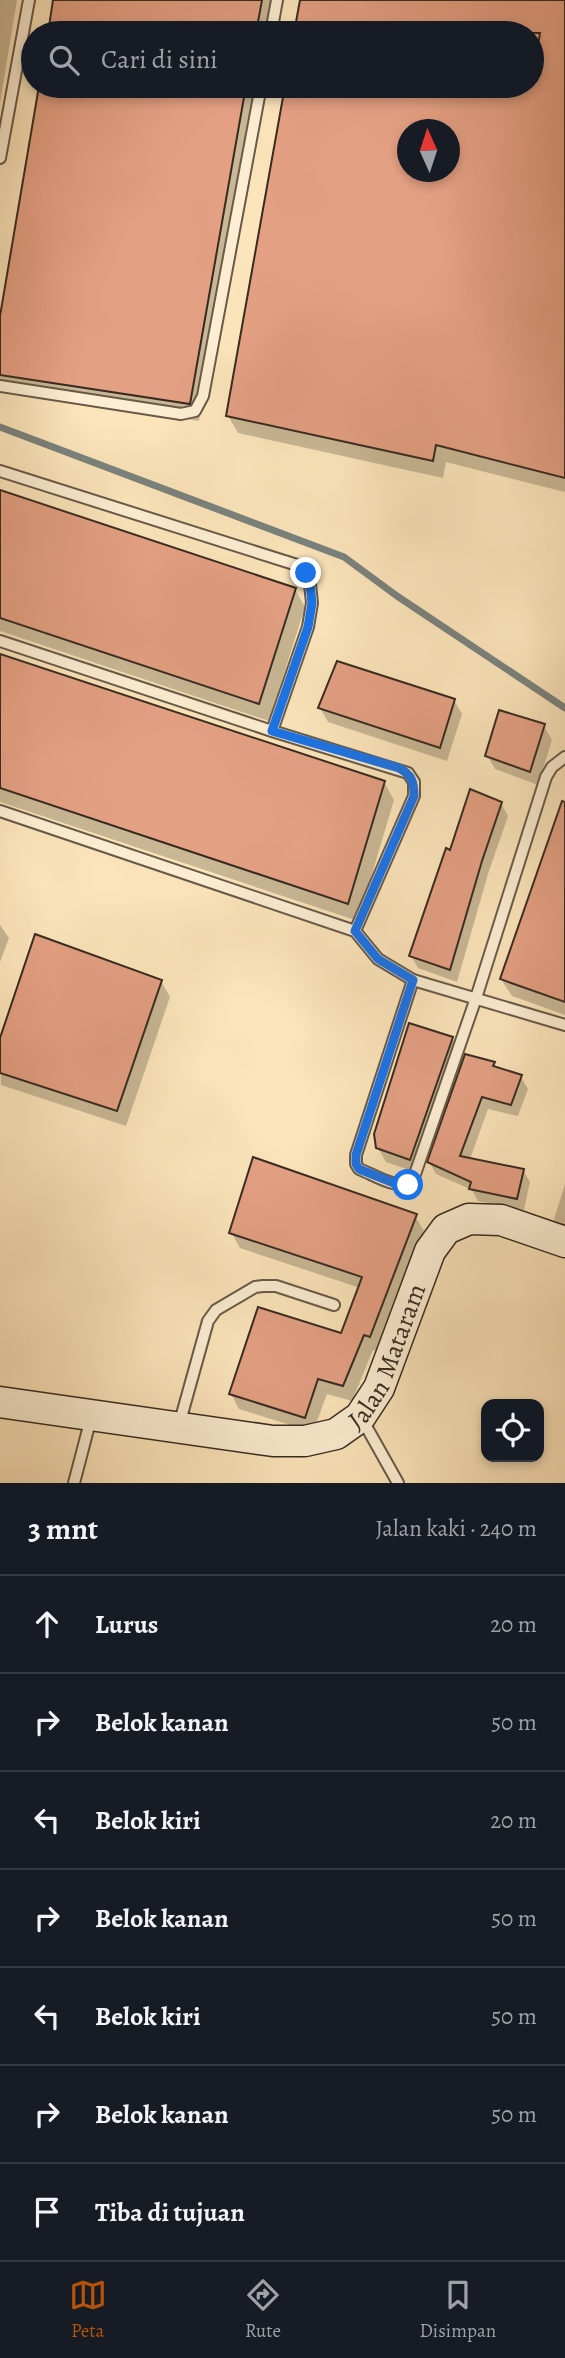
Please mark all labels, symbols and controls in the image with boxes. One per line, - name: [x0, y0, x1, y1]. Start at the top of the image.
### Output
- search box: [21, 21, 544, 98]
- icon: search: [45, 41, 83, 79]
- text: Cari di sini: [101, 42, 218, 77]
- north arrow: [397, 119, 460, 182]
- route end: [290, 557, 321, 588]
- route start: [392, 1169, 423, 1200]
- street label: Jalan Mataram: [341, 1279, 434, 1438]
- map controls: [481, 1399, 544, 1462]
- button: locate: [481, 1399, 544, 1462]
- text: 3 mnt: [28, 1509, 98, 1549]
- text: Jalan kaki · 240 m: [375, 1513, 537, 1544]
- icon: ahead: [28, 1605, 66, 1643]
- text: Lurus: [95, 1607, 158, 1642]
- text: 20 m: [490, 1609, 537, 1640]
- icon: right: [28, 1703, 66, 1741]
- text: Belok kanan: [95, 1705, 229, 1740]
- text: 50 m: [491, 1707, 537, 1738]
- icon: left: [28, 1801, 66, 1839]
- text: Belok kiri: [95, 1803, 201, 1838]
- text: 20 m: [490, 1805, 537, 1836]
- icon: right: [28, 1899, 66, 1937]
- text: Belok kanan: [95, 1901, 229, 1936]
- text: 50 m: [491, 1903, 537, 1934]
- icon: left: [28, 1997, 66, 2035]
- text: Belok kiri: [95, 1999, 201, 2034]
- text: 50 m: [491, 2001, 537, 2032]
- icon: right: [28, 2095, 66, 2133]
- text: Belok kanan: [95, 2097, 229, 2132]
- text: 50 m: [491, 2099, 537, 2130]
- icon: arrive: [28, 2193, 66, 2231]
- text: Tiba di tujuan: [95, 2195, 245, 2230]
- tab: Peta: [69, 2276, 107, 2344]
- tab: Rute: [244, 2276, 282, 2344]
- tab: Disimpan: [419, 2276, 496, 2344]

